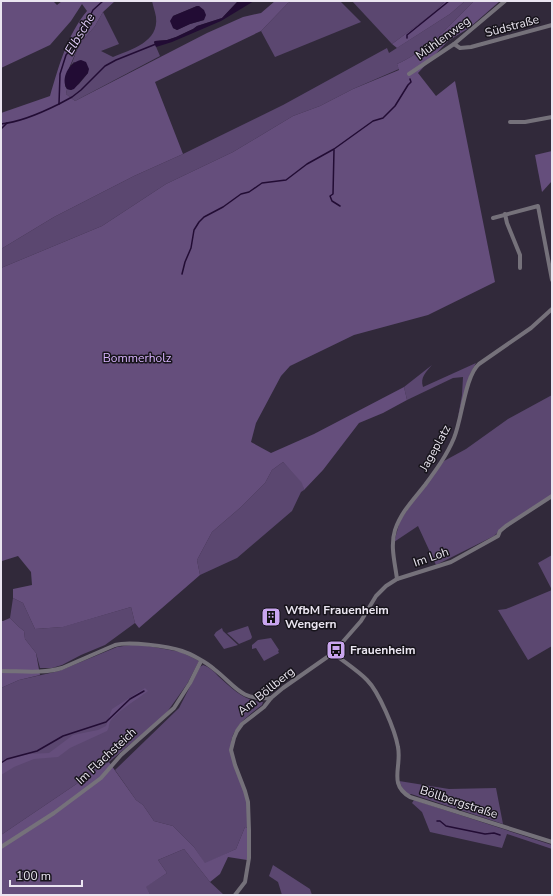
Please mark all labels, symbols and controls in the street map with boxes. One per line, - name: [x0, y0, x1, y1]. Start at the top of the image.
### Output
- water label: Elbsche: [61, 10, 99, 58]
- street label: Südstraße: [483, 11, 541, 41]
- street label: Mühlenweg: [412, 13, 474, 63]
- park label: Bommerholz: [103, 350, 172, 366]
- street label: Jageplatz: [415, 422, 454, 475]
- street label: Im Loh: [411, 544, 451, 570]
- place label: WfbM Frauenheim Wengern: [285, 602, 389, 632]
- building icon: WfbM Frauenheim Wengern: [260, 606, 282, 628]
- bus stop icon: Frauenheim: [325, 639, 347, 661]
- place label: Frauenheim: [350, 642, 415, 658]
- street label: Am Böllberg: [234, 663, 298, 719]
- street label: Im Flachsteich: [73, 724, 139, 788]
- street label: Böllbergstraße: [418, 782, 500, 822]
- scale bar: [10, 862, 82, 888]
- text: 100 m: [16, 868, 51, 884]

